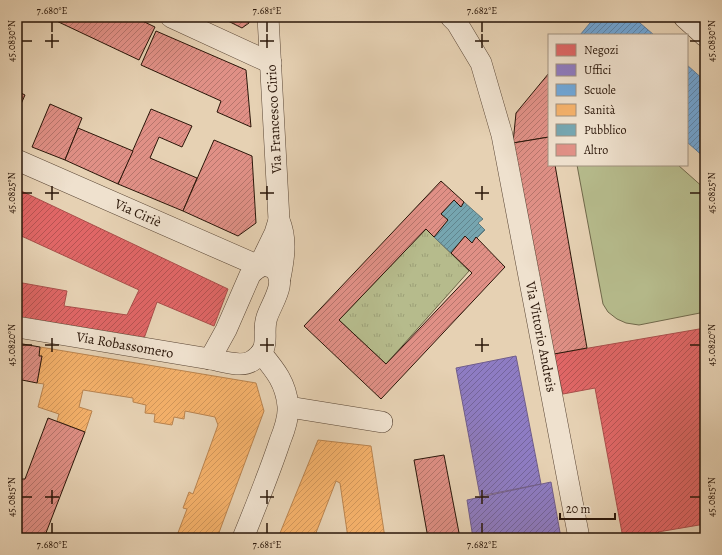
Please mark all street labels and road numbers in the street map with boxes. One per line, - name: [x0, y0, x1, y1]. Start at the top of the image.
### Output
- street label: Via Francesco Cirio: [262, 64, 286, 175]
- street label: Via Ciriè: [111, 194, 164, 232]
- street label: Via Vittorio Andreis: [521, 279, 561, 394]
- street label: Via Robassomero: [74, 327, 175, 363]

